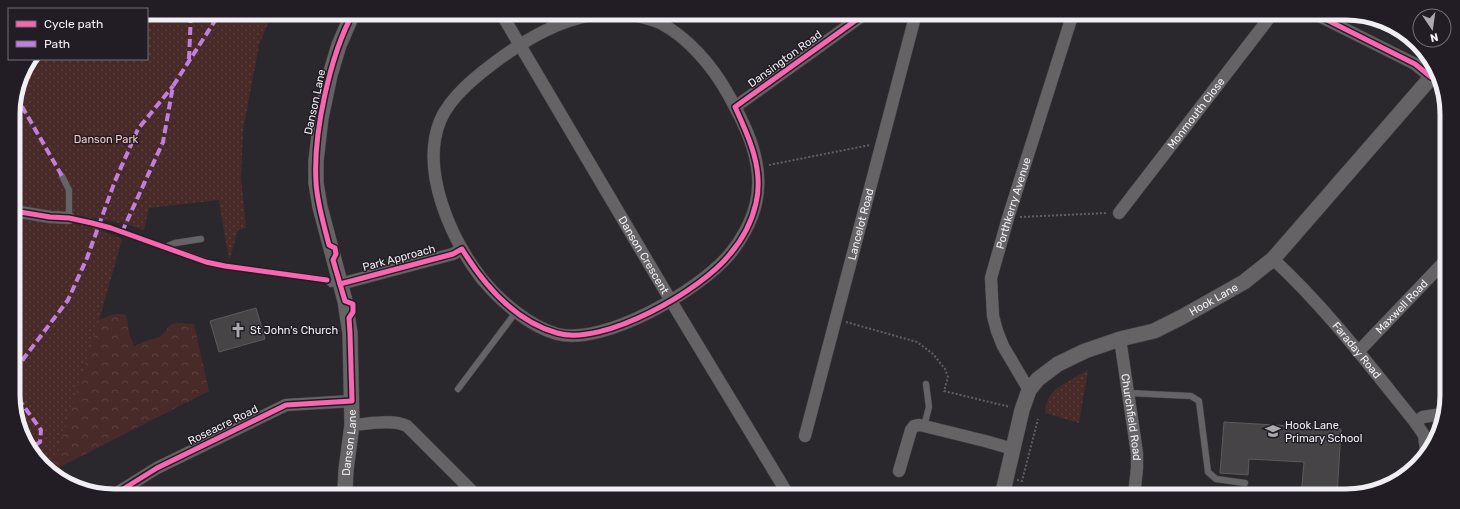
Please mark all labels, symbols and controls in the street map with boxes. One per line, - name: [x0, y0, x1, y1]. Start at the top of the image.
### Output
- legend: [8, 8, 148, 60]
- north arrow: [1412, 8, 1452, 48]
- text: Cycle path: [44, 17, 103, 31]
- street label: Dansington Road: [746, 28, 824, 90]
- text: N: [1429, 30, 1439, 44]
- text: Path: [44, 37, 70, 51]
- street label: Danson Lane: [302, 68, 328, 136]
- street label: Monmouth Close: [1164, 75, 1227, 151]
- park label: Danson Park: [74, 133, 139, 146]
- street label: Porthkerry Avenue: [993, 156, 1033, 250]
- street label: Lancelot Road: [845, 187, 876, 261]
- street label: Danson Crescent: [616, 214, 672, 297]
- street label: Park Approach: [361, 242, 437, 274]
- street label: Maxwell Road: [1373, 277, 1430, 336]
- street label: Hook Lane: [1187, 280, 1240, 318]
- street label: Faraday Road: [1330, 319, 1384, 381]
- church icon: St John's Church: [229, 321, 247, 339]
- place label: St John's Church: [250, 324, 338, 337]
- street label: Churchfield Road: [1119, 373, 1144, 461]
- street label: Roseacre Road: [186, 402, 260, 448]
- street label: Danson Lane: [339, 409, 359, 476]
- place label: Hook Lane Primary School: [1285, 419, 1362, 445]
- school or university icon: Hook Lane Primary School: [1264, 422, 1282, 440]

